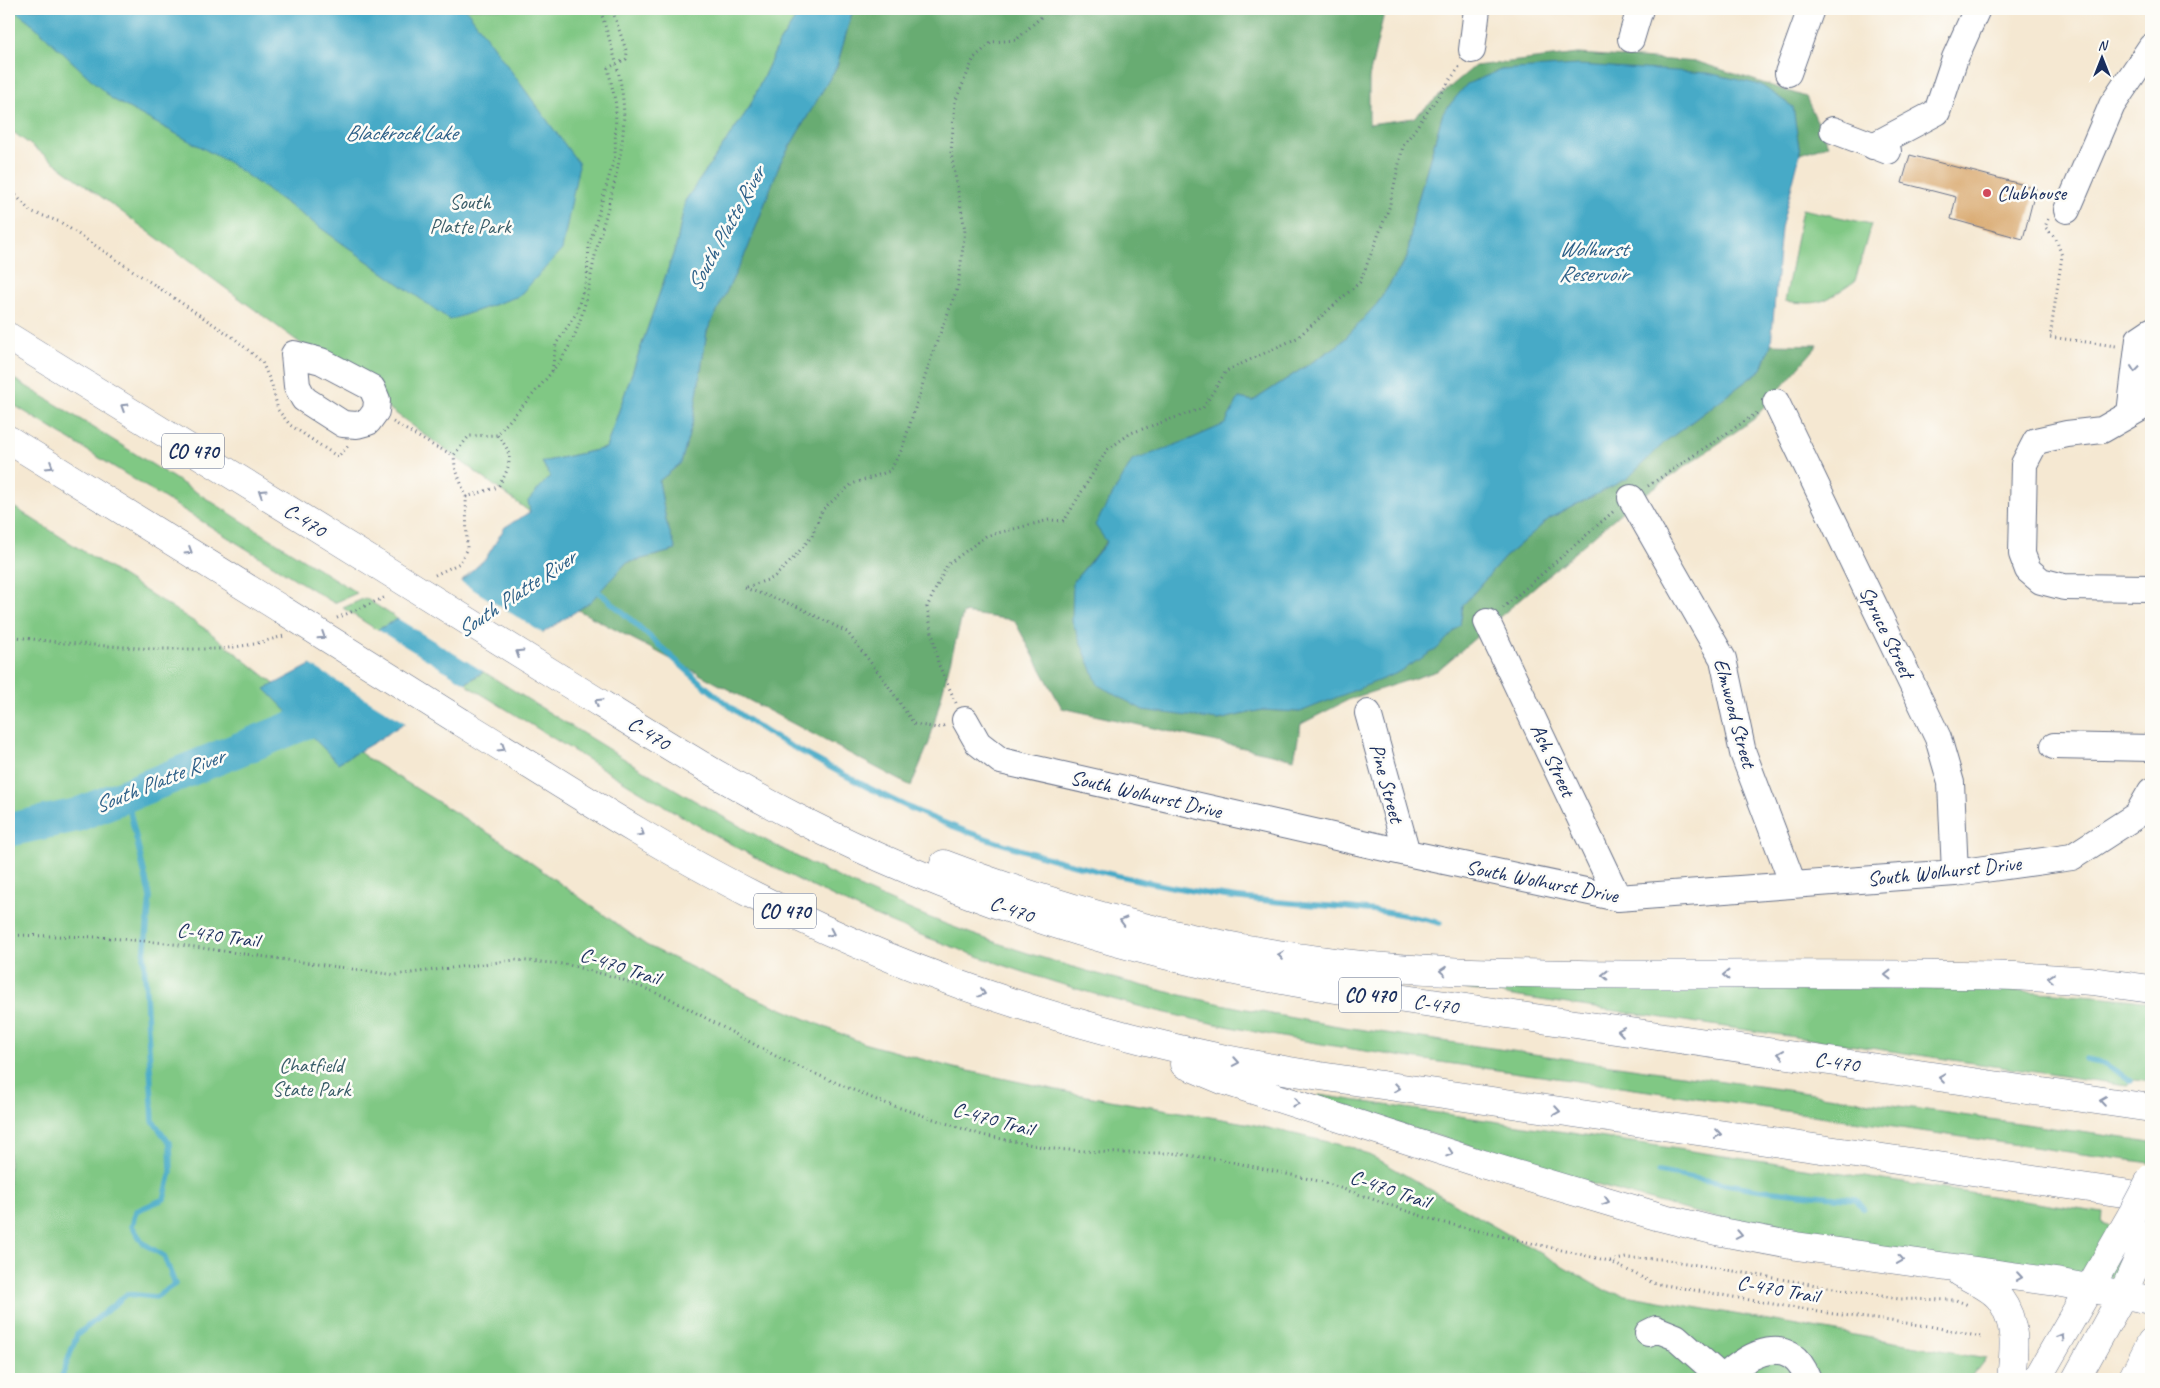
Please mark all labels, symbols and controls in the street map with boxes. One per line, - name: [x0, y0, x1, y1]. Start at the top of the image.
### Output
- north arrow: [2078, 32, 2128, 82]
- text: N: [2098, 37, 2109, 54]
- water label: Blackrock Lake: [345, 119, 460, 147]
- water label: South Platte River: [680, 159, 774, 296]
- place label: Clubhouse: [1997, 180, 2068, 206]
- marker: Clubhouse: [1981, 187, 1993, 199]
- park label: South Platte Park: [429, 189, 512, 239]
- water label: Wolhurst Reservoir: [1559, 235, 1632, 288]
- one-way arrow: [2130, 365, 2141, 373]
- one-way arrow: [120, 404, 129, 414]
- road number: CO 470: [162, 434, 224, 468]
- one-way arrow: [45, 460, 54, 469]
- one-way arrow: [258, 490, 267, 500]
- street label: C-470: [279, 497, 332, 544]
- water label: South Platte River: [451, 542, 584, 644]
- one-way arrow: [183, 545, 192, 555]
- street label: Spruce Street: [1854, 582, 1922, 685]
- one-way arrow: [316, 629, 325, 639]
- one-way arrow: [516, 650, 525, 660]
- street label: Elmwood Street: [1708, 656, 1763, 772]
- one-way arrow: [594, 698, 603, 708]
- street label: C-470: [623, 710, 676, 757]
- street label: Ash Street: [1525, 719, 1582, 802]
- water label: South Platte River: [90, 741, 232, 820]
- one-way arrow: [497, 741, 506, 751]
- street label: Pine Street: [1364, 741, 1411, 827]
- street label: South Wolhurst Drive: [1068, 764, 1225, 824]
- one-way arrow: [636, 826, 645, 836]
- street label: South Wolhurst Drive: [1866, 850, 2023, 892]
- street label: South Wolhurst Drive: [1464, 853, 1621, 909]
- street label: C-470: [986, 889, 1039, 929]
- road number: CO 470: [754, 894, 816, 928]
- street label: C-470 Trail: [175, 916, 264, 954]
- one-way arrow: [1119, 916, 1127, 926]
- one-way arrow: [826, 927, 835, 937]
- street label: C-470 Trail: [577, 941, 666, 992]
- one-way arrow: [1277, 950, 1286, 960]
- one-way arrow: [1439, 966, 1447, 977]
- one-way arrow: [1601, 970, 1609, 980]
- one-way arrow: [1721, 970, 1729, 980]
- one-way arrow: [1884, 970, 1892, 980]
- one-way arrow: [2046, 973, 2054, 984]
- road number: CO 470: [1339, 978, 1401, 1012]
- one-way arrow: [977, 987, 986, 997]
- street label: C-470: [1412, 988, 1462, 1020]
- one-way arrow: [1616, 1026, 1625, 1036]
- street label: C-470: [1813, 1046, 1863, 1078]
- one-way arrow: [1777, 1050, 1786, 1060]
- park label: Chatfield State Park: [272, 1052, 352, 1102]
- one-way arrow: [1232, 1057, 1240, 1067]
- one-way arrow: [1938, 1073, 1946, 1084]
- one-way arrow: [1393, 1082, 1401, 1093]
- street label: C-470 Trail: [950, 1096, 1039, 1143]
- one-way arrow: [2099, 1096, 2107, 1107]
- one-way arrow: [1291, 1098, 1299, 1108]
- one-way arrow: [1554, 1105, 1562, 1116]
- one-way arrow: [1714, 1129, 1723, 1139]
- one-way arrow: [1446, 1147, 1454, 1157]
- street label: C-470 Trail: [1347, 1163, 1436, 1216]
- one-way arrow: [1601, 1195, 1609, 1205]
- one-way arrow: [1735, 1230, 1744, 1240]
- one-way arrow: [1896, 1255, 1904, 1265]
- street label: C-470 Trail: [1735, 1269, 1824, 1310]
- one-way arrow: [2015, 1271, 2023, 1282]
- one-way arrow: [2055, 1333, 2065, 1342]

